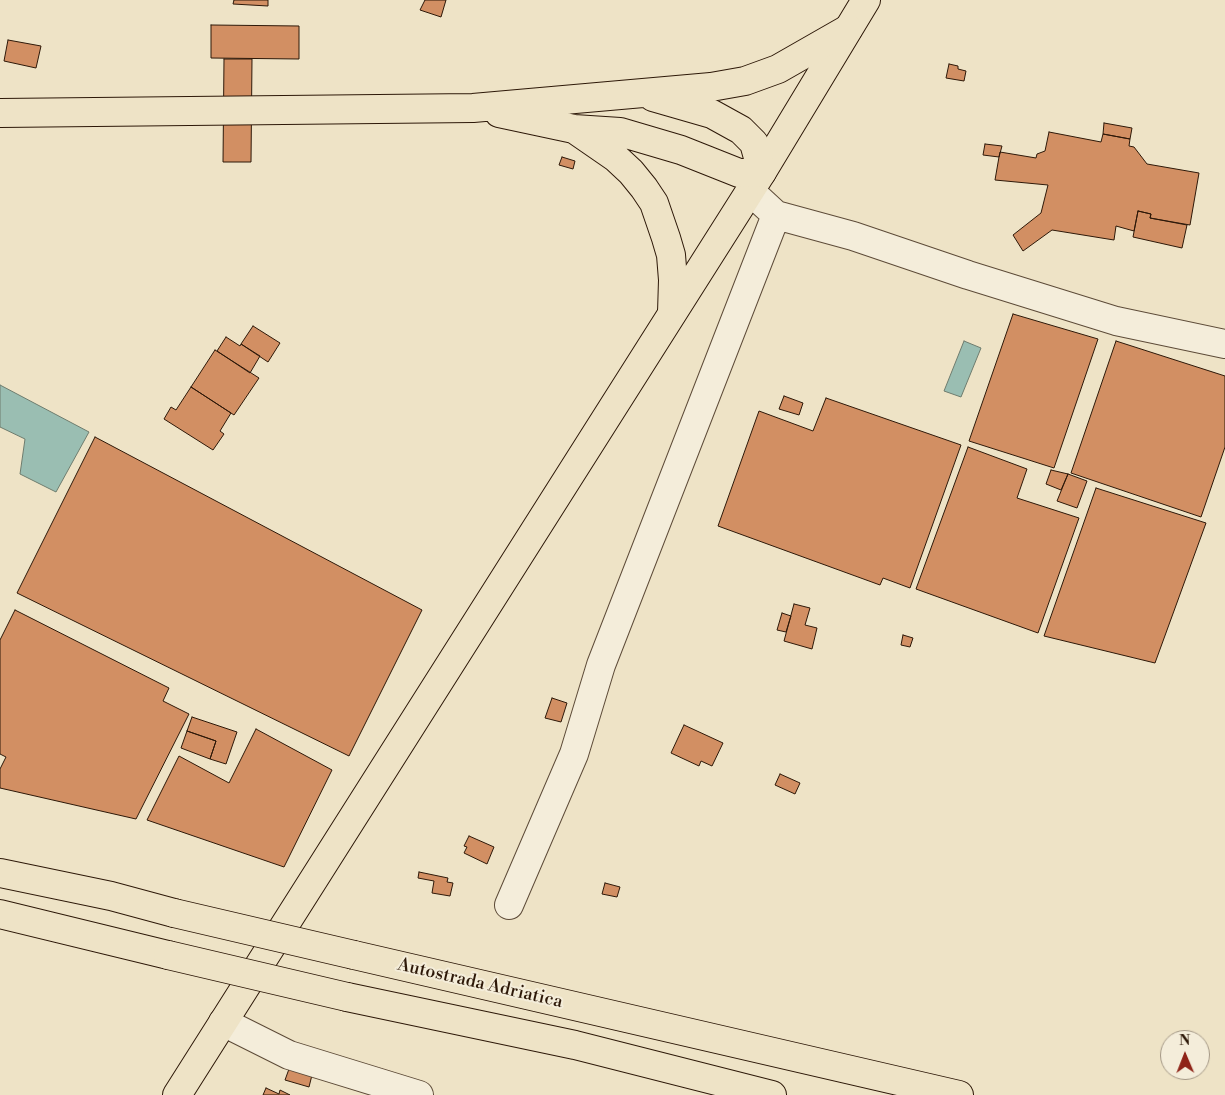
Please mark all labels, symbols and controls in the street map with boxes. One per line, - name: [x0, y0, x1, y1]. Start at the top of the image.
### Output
- street label: Autostrada Adriatica: [395, 954, 565, 1014]
- north arrow: [1160, 1030, 1210, 1080]
- text: N: [1179, 1032, 1190, 1050]

